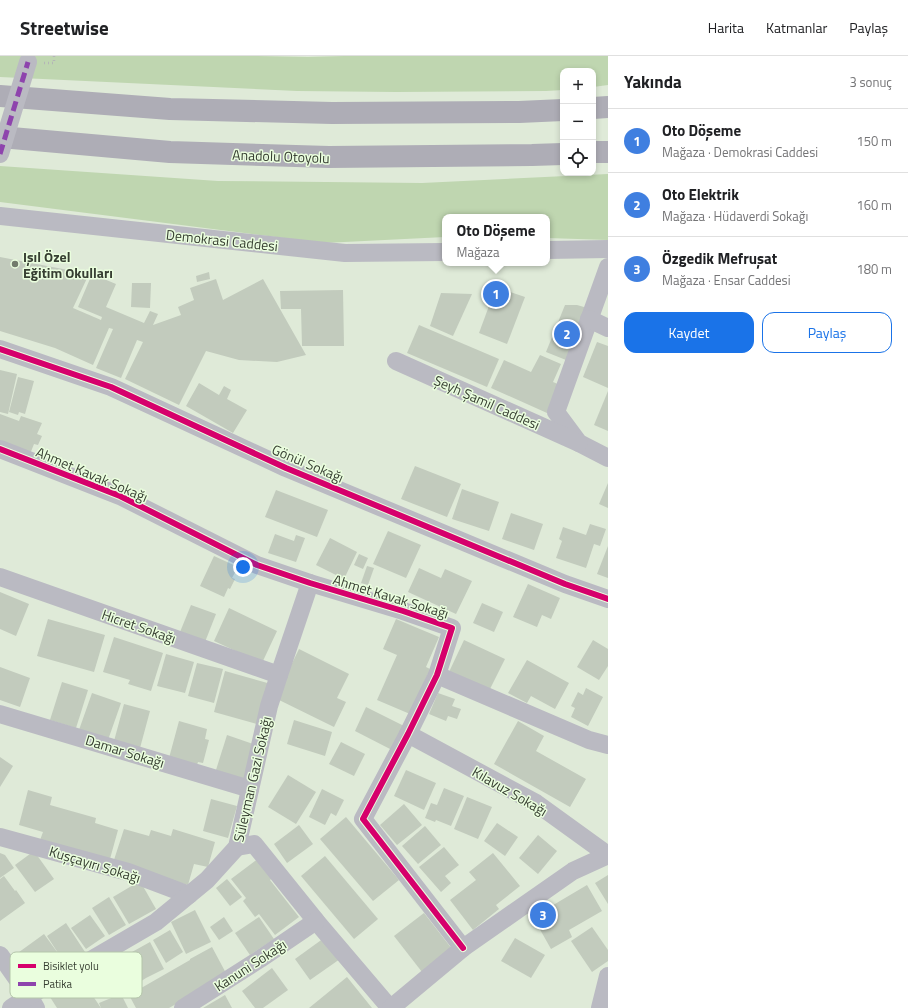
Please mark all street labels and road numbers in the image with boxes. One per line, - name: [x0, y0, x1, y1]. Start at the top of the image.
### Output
- street label: Anadolu Otoyolu: [232, 144, 330, 168]
- street label: Demokrasi Caddesi: [165, 224, 279, 256]
- street label: Şeyh Şamil Caddesi: [431, 369, 543, 435]
- street label: Gönül Sokağı: [269, 438, 347, 488]
- street label: Ahmet Kavak Sokağı: [33, 441, 151, 507]
- street label: Ahmet Kavak Sokağı: [331, 568, 451, 624]
- street label: Hicret Sokağı: [99, 603, 179, 649]
- street label: Süleyman Gazi Sokağı: [227, 714, 277, 844]
- street label: Damar Sokağı: [83, 729, 167, 773]
- street label: Kılavuz Sokağı: [468, 761, 552, 821]
- street label: Kuşçayırı Sokağı: [47, 840, 143, 888]
- street label: Kanuni Sokağı: [210, 934, 290, 996]

